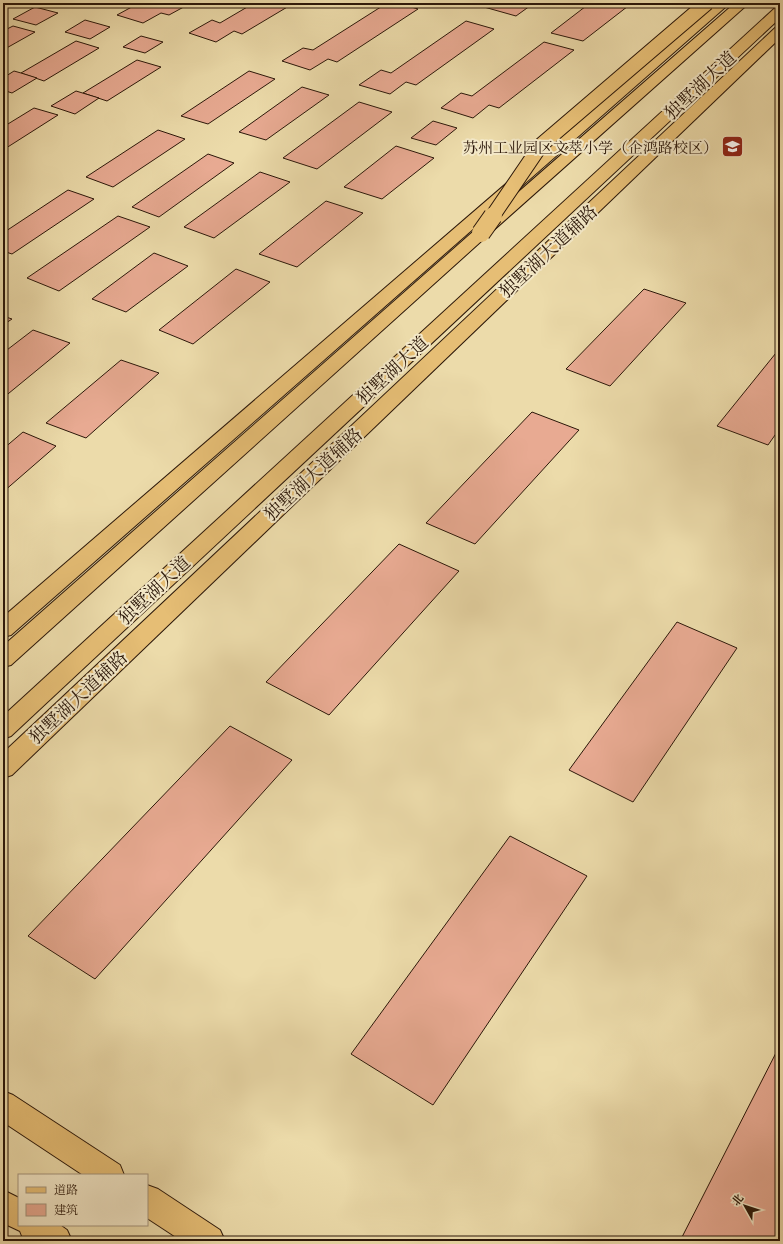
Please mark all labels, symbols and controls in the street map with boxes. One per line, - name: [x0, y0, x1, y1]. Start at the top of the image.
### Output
- street label: 独墅湖大道: [659, 46, 741, 124]
- school or university icon: 苏州工业园区文萃小学（企鸿路校区）: [720, 134, 746, 160]
- place label: 苏州工业园区文萃小学（企鸿路校区）: [463, 138, 718, 157]
- street label: 独墅湖大道辅路: [494, 200, 602, 302]
- street label: 独墅湖大道: [351, 331, 433, 409]
- street label: 独墅湖大道辅路: [259, 423, 367, 525]
- street label: 独墅湖大道: [113, 551, 195, 629]
- street label: 独墅湖大道辅路: [24, 646, 132, 748]
- legend: [18, 1174, 148, 1226]
- text: 道路: [54, 1182, 78, 1198]
- north arrow: [725, 1186, 765, 1226]
- text: 北: [728, 1191, 746, 1208]
- text: 建筑: [54, 1202, 78, 1218]

